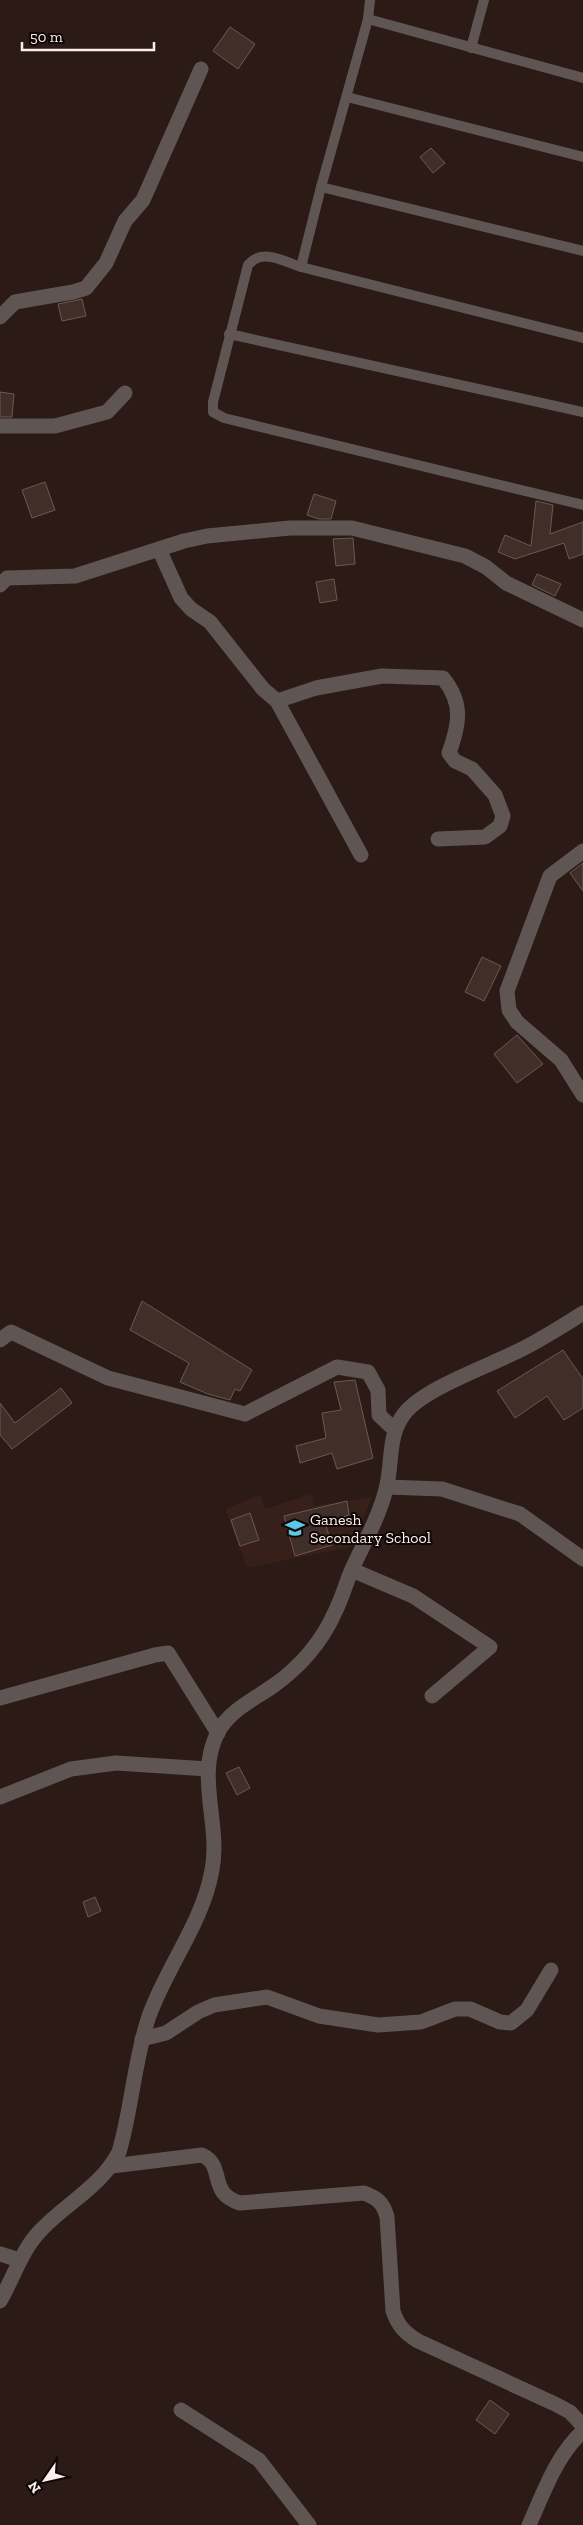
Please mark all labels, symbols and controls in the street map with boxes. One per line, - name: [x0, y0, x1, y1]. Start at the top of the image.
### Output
- scale bar: [22, 20, 155, 52]
- text: 50 m: [30, 28, 63, 46]
- place label: Ganesh Secondary School: [310, 1510, 431, 1547]
- school or university icon: Ganesh Secondary School: [284, 1517, 306, 1539]
- north arrow: [20, 2455, 70, 2505]
- text: N: [24, 2478, 45, 2496]

